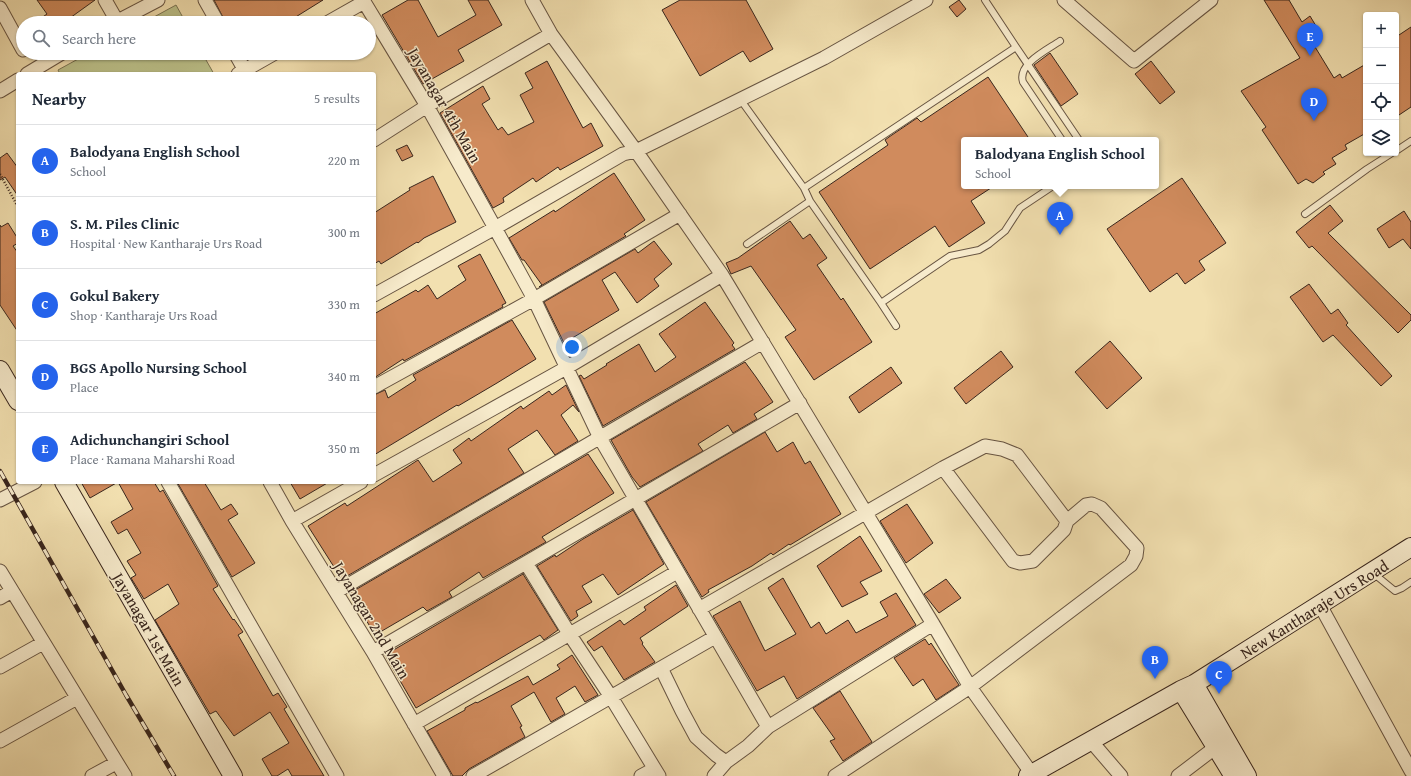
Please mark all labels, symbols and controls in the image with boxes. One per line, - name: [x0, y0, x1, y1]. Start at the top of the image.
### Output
- map controls: [1363, 12, 1399, 156]
- button: +: [1363, 12, 1399, 48]
- search box: [16, 16, 376, 60]
- pin: E: [1297, 23, 1323, 56]
- icon: search: [30, 27, 52, 49]
- text: Search here: [62, 28, 136, 49]
- street label: Jayanagar 4th Main: [401, 41, 488, 167]
- button: −: [1363, 48, 1399, 84]
- button: locate: [1363, 84, 1399, 120]
- text: Nearby: [32, 86, 86, 111]
- pin: D: [1301, 88, 1327, 121]
- text: 5 results: [314, 89, 360, 108]
- button: layers: [1363, 120, 1399, 156]
- popup: [961, 137, 1159, 189]
- text: Balodyana English School: [70, 141, 240, 162]
- text: Balodyana English School: [975, 143, 1145, 164]
- text: A: [41, 151, 49, 170]
- text: 220 m: [328, 151, 360, 170]
- text: School: [70, 162, 106, 181]
- text: School: [975, 164, 1011, 183]
- pin: A: [1047, 202, 1073, 235]
- text: S. M. Piles Clinic: [70, 213, 179, 234]
- text: B: [41, 223, 49, 242]
- text: 300 m: [328, 223, 360, 242]
- text: Hospital · New Kantharaje Urs Road: [70, 234, 262, 253]
- text: Gokul Bakery: [70, 285, 159, 306]
- text: C: [41, 295, 49, 314]
- text: 330 m: [328, 295, 360, 314]
- text: Shop · Kantharaje Urs Road: [70, 306, 217, 325]
- your location: [562, 337, 582, 357]
- text: BGS Apollo Nursing School: [70, 357, 247, 378]
- text: D: [41, 367, 49, 386]
- text: 340 m: [328, 367, 360, 386]
- text: Place: [70, 378, 99, 397]
- text: Adichunchangiri School: [70, 429, 229, 450]
- text: E: [42, 439, 48, 458]
- text: 350 m: [328, 439, 360, 458]
- text: Place · Ramana Maharshi Road: [70, 450, 235, 469]
- street label: New Kantharaje Urs Road: [1235, 553, 1393, 664]
- street label: Jayanagar 2nd Main: [326, 555, 417, 683]
- street label: Jayanagar 1st Main: [106, 566, 191, 690]
- pin: B: [1142, 646, 1168, 679]
- pin: C: [1206, 661, 1232, 694]

